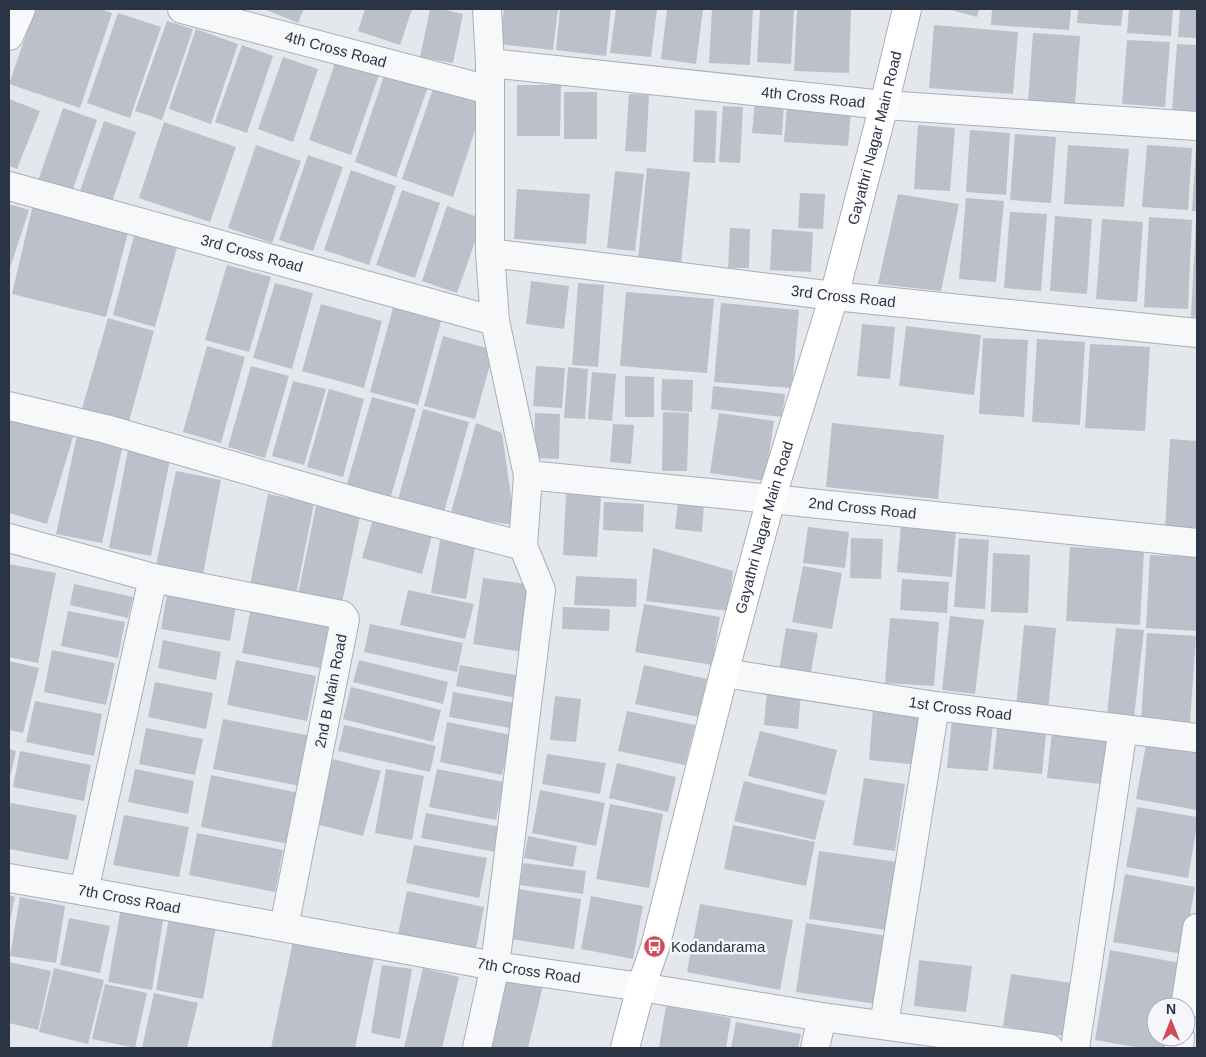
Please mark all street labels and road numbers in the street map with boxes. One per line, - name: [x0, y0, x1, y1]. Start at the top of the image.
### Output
- street label: 4th Cross Road: [283, 28, 388, 71]
- street label: Gayathri Nagar Main Road: [844, 49, 905, 226]
- street label: 4th Cross Road: [760, 83, 866, 111]
- street label: 3rd Cross Road: [199, 231, 305, 275]
- street label: 3rd Cross Road: [790, 282, 896, 310]
- street label: Gayathri Nagar Main Road: [731, 439, 796, 615]
- street label: 2nd Cross Road: [808, 494, 917, 522]
- street label: 2nd B Main Road: [311, 632, 350, 749]
- street label: 1st Cross Road: [908, 693, 1013, 723]
- street label: 7th Cross Road: [76, 881, 182, 916]
- street label: 7th Cross Road: [476, 954, 582, 986]

